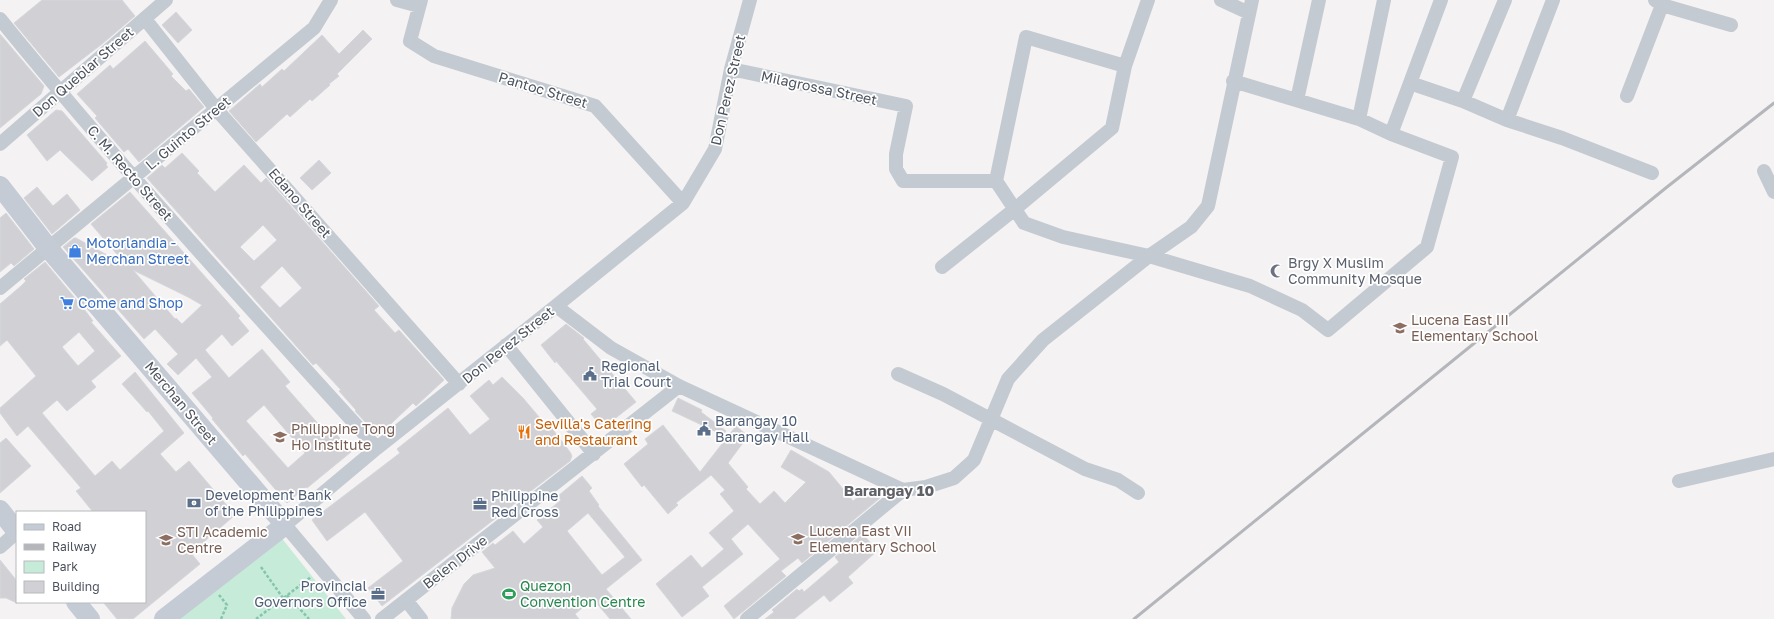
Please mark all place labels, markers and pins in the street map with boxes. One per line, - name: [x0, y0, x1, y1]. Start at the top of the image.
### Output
- place label: Motorlandia - Merchan Street: [86, 234, 189, 267]
- shop icon: Motorlandia - Merchan Street: [67, 243, 83, 259]
- place label: Brgy X Muslim Community Mosque: [1288, 254, 1422, 287]
- mosque icon: Brgy X Muslim Community Mosque: [1269, 263, 1285, 279]
- place label: Come and Shop: [78, 294, 183, 311]
- supermarket icon: Come and Shop: [59, 295, 75, 311]
- place label: Lucena East III Elementary School: [1411, 311, 1538, 344]
- school or university icon: Lucena East III Elementary School: [1392, 320, 1408, 336]
- place label: Regional Trial Court: [601, 357, 671, 390]
- public building icon: Regional Trial Court: [582, 366, 598, 382]
- place label: Barangay 10 Barangay Hall: [715, 412, 809, 445]
- place label: Sevilla's Catering and Restaurant: [535, 415, 652, 448]
- place label: Philippine Tong Ho Institute: [291, 420, 395, 453]
- public building icon: Barangay 10 Barangay Hall: [696, 421, 712, 437]
- restaurant icon: Sevilla's Catering and Restaurant: [516, 424, 532, 440]
- school or university icon: Philippine Tong Ho Institute: [272, 429, 288, 445]
- place label: Development Bank of the Philippines: [205, 486, 332, 519]
- place label: Philippine Red Cross: [491, 487, 559, 520]
- bank icon: Development Bank of the Philippines: [186, 495, 202, 511]
- office icon: Philippine Red Cross: [472, 496, 488, 512]
- place label: Lucena East VII Elementary School: [809, 522, 936, 555]
- place label: STI Academic Centre: [177, 523, 268, 556]
- school or university icon: Lucena East VII Elementary School: [790, 531, 806, 547]
- school or university icon: STI Academic Centre: [158, 532, 174, 548]
- place label: Provincial Governors Office: [254, 577, 367, 610]
- place label: Quezon Convention Centre: [520, 577, 645, 610]
- office icon: Provincial Governors Office: [370, 586, 386, 602]
- sports icon: Quezon Convention Centre: [501, 586, 517, 602]

